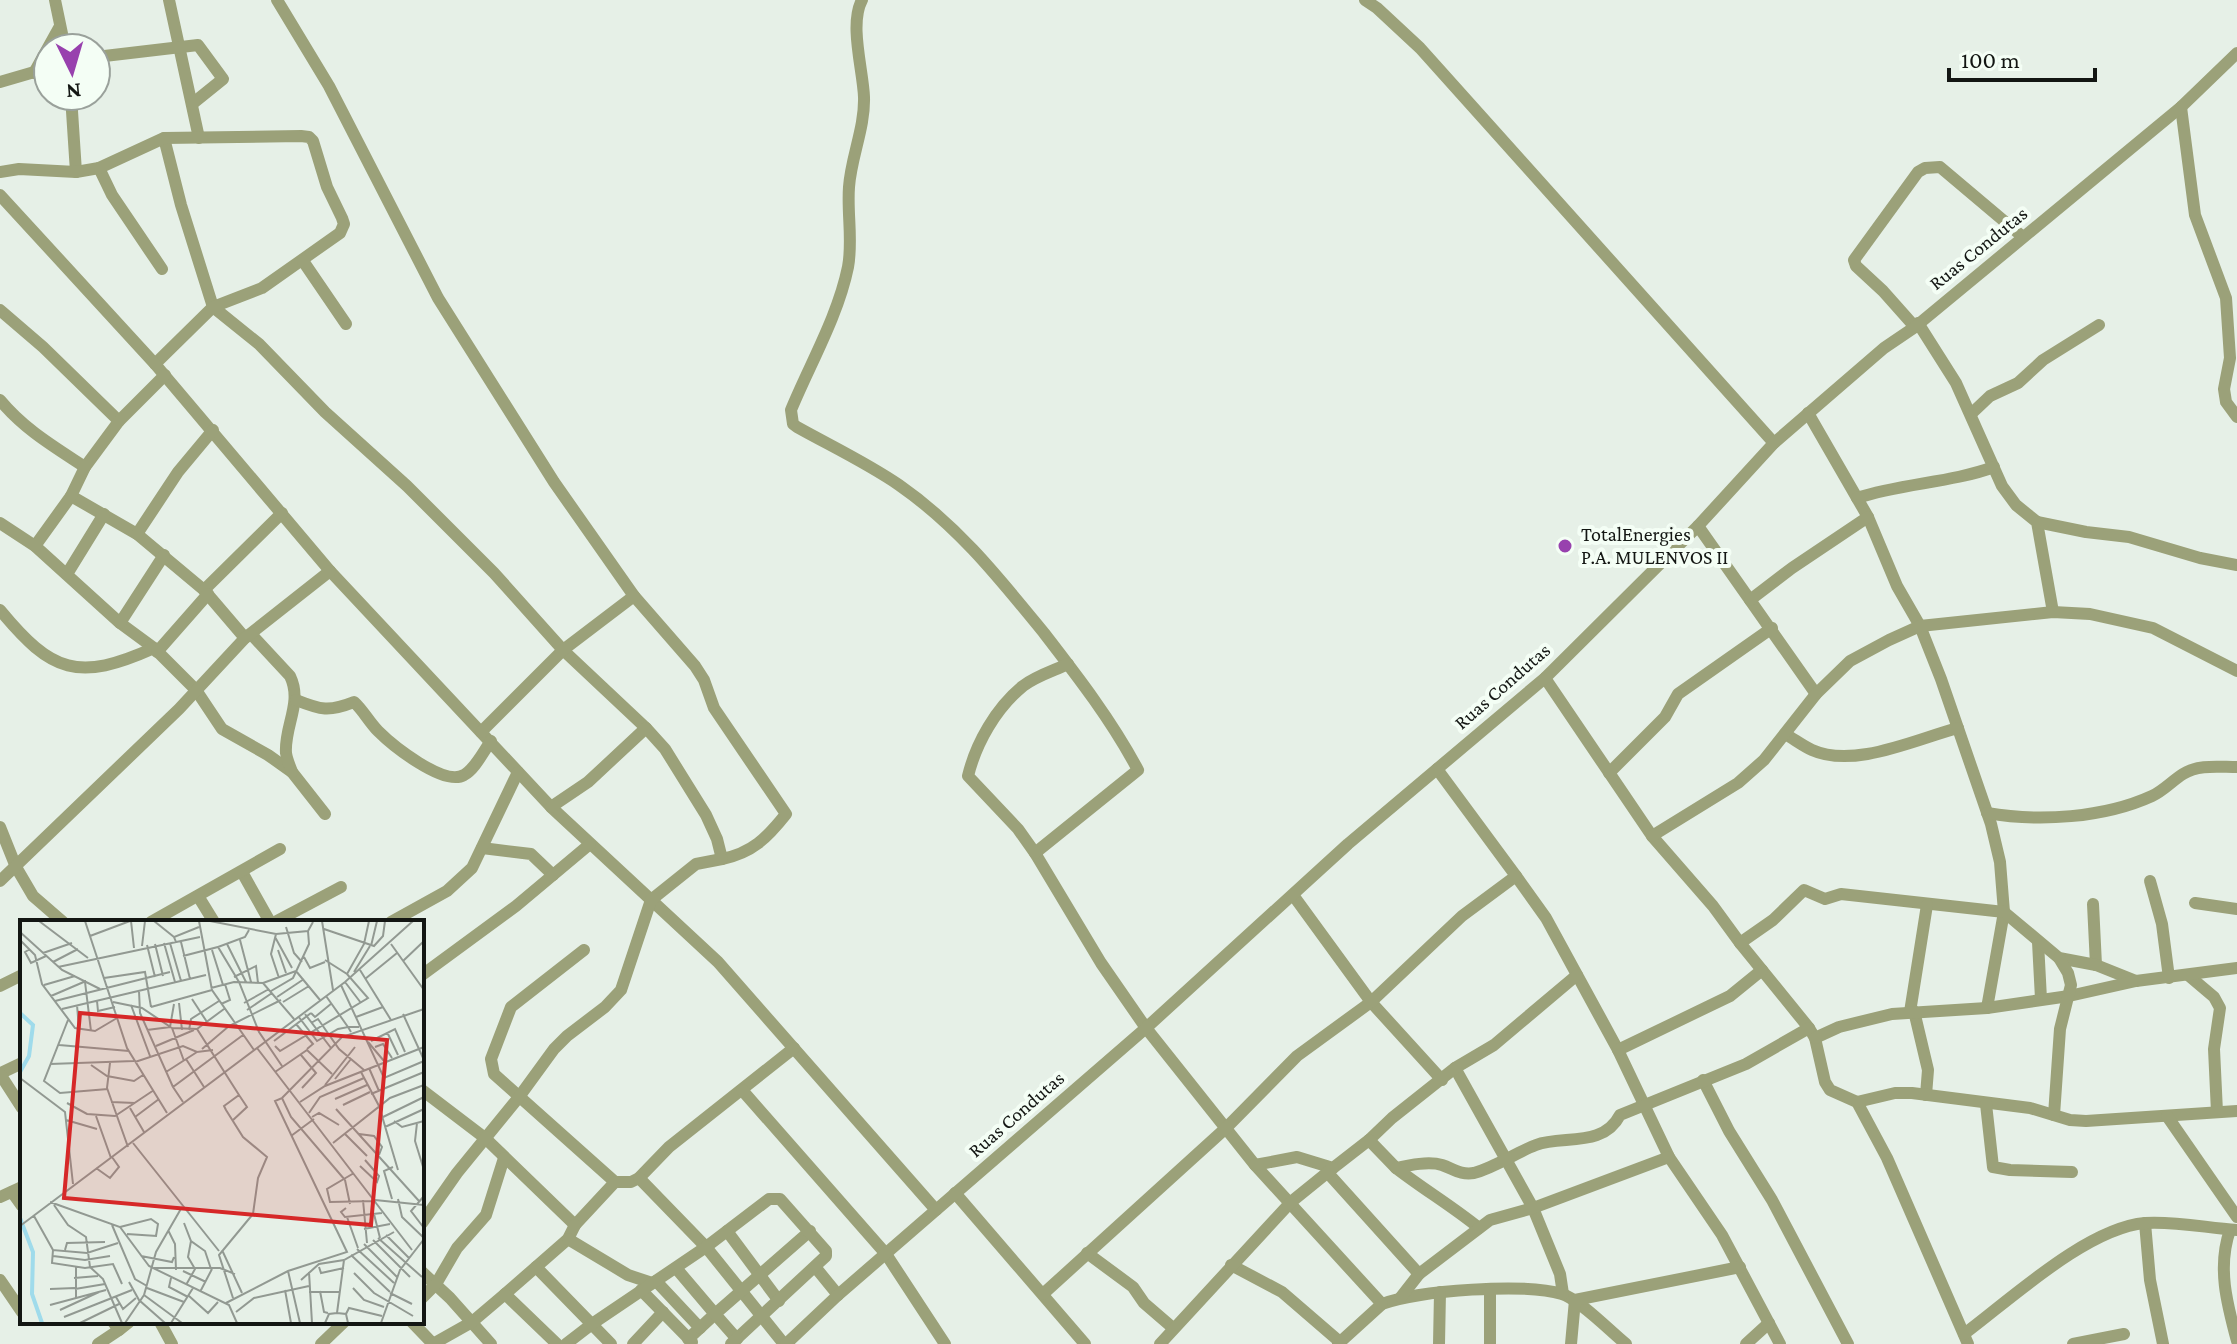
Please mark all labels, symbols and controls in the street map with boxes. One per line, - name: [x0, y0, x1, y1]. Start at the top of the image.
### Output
- north arrow: [32, 32, 112, 112]
- scale bar: [1949, 32, 2095, 82]
- text: 100 m: [1961, 46, 2020, 73]
- text: N: [65, 78, 82, 105]
- street label: Ruas Condutas: [1925, 202, 2031, 294]
- place label: TotalEnergies P.A. MULENVOS II: [1581, 523, 1728, 568]
- marker: TotalEnergies P.A. MULENVOS II: [1556, 537, 1574, 555]
- street label: Ruas Condutas: [1450, 638, 1554, 733]
- inset map: [20, 920, 424, 1324]
- street label: Ruas Condutas: [964, 1066, 1068, 1161]

